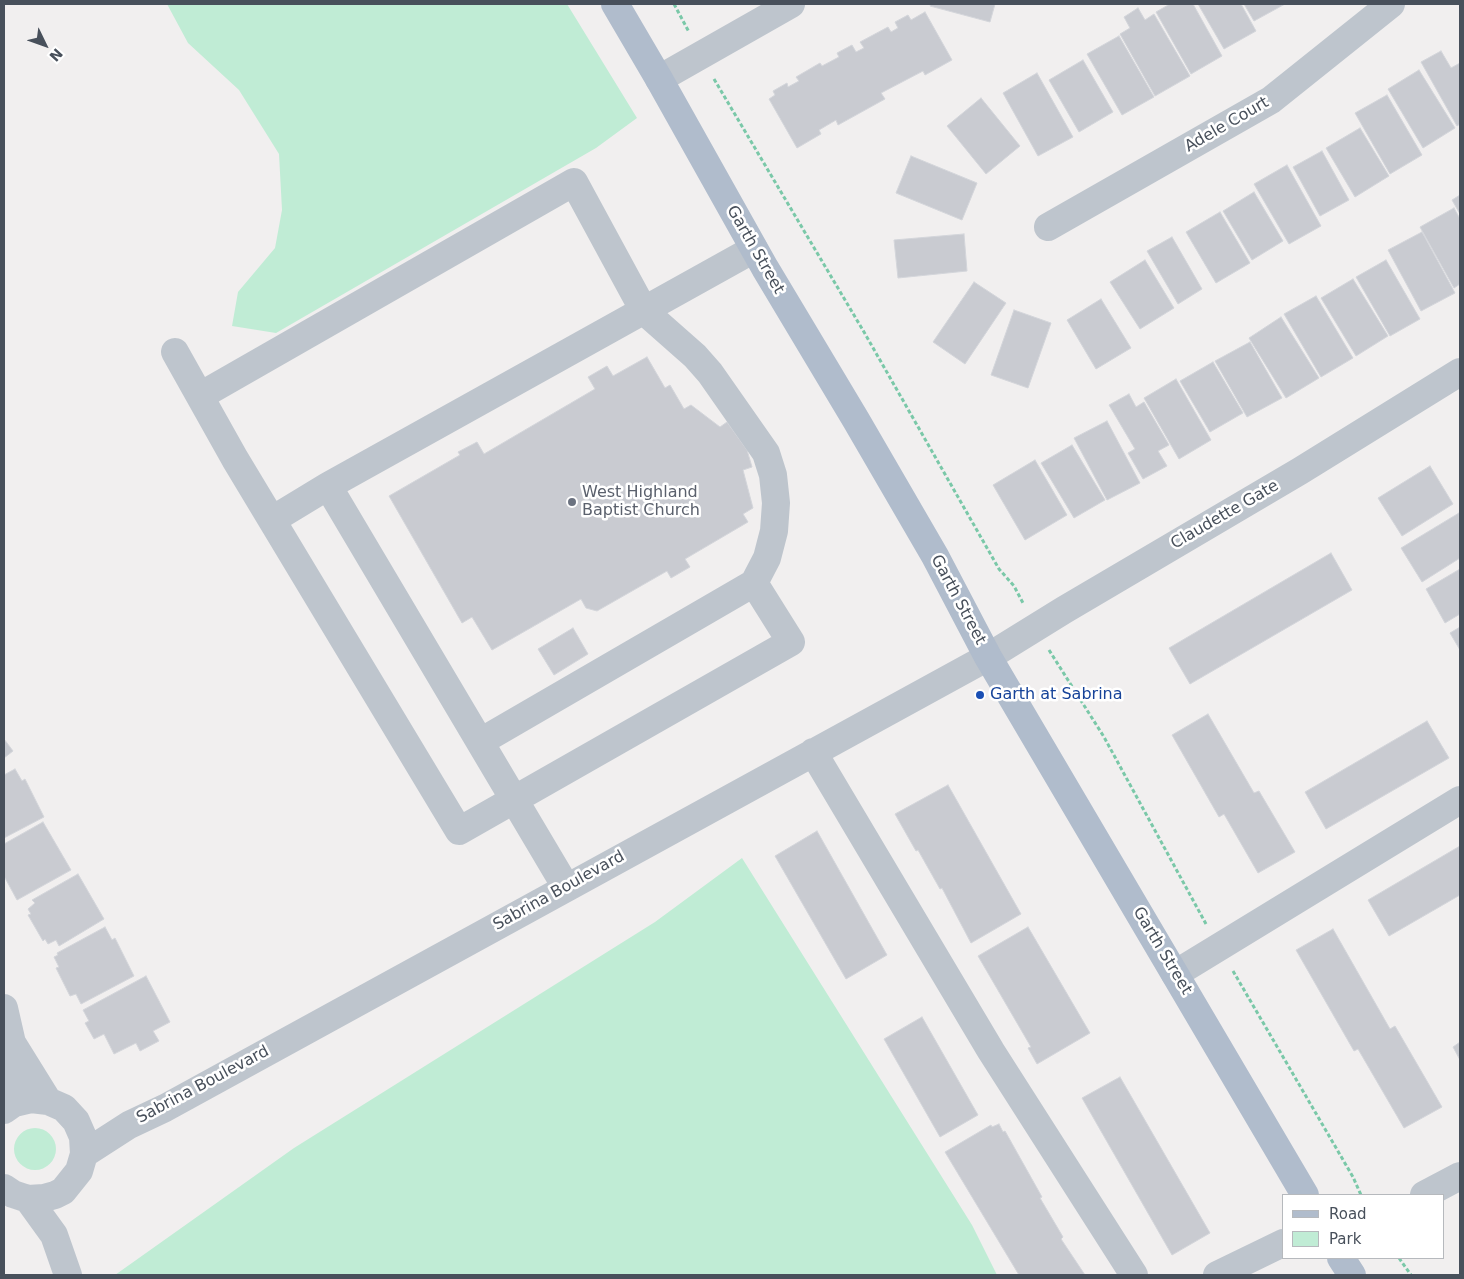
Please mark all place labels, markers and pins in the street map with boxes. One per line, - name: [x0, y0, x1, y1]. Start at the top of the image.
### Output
- place label: West Highland Baptist Church: [582, 483, 700, 521]
- marker: West Highland Baptist Church: [566, 496, 578, 508]
- place label: Garth at Sabrina: [990, 685, 1123, 705]
- marker: Garth at Sabrina: [974, 689, 986, 701]

